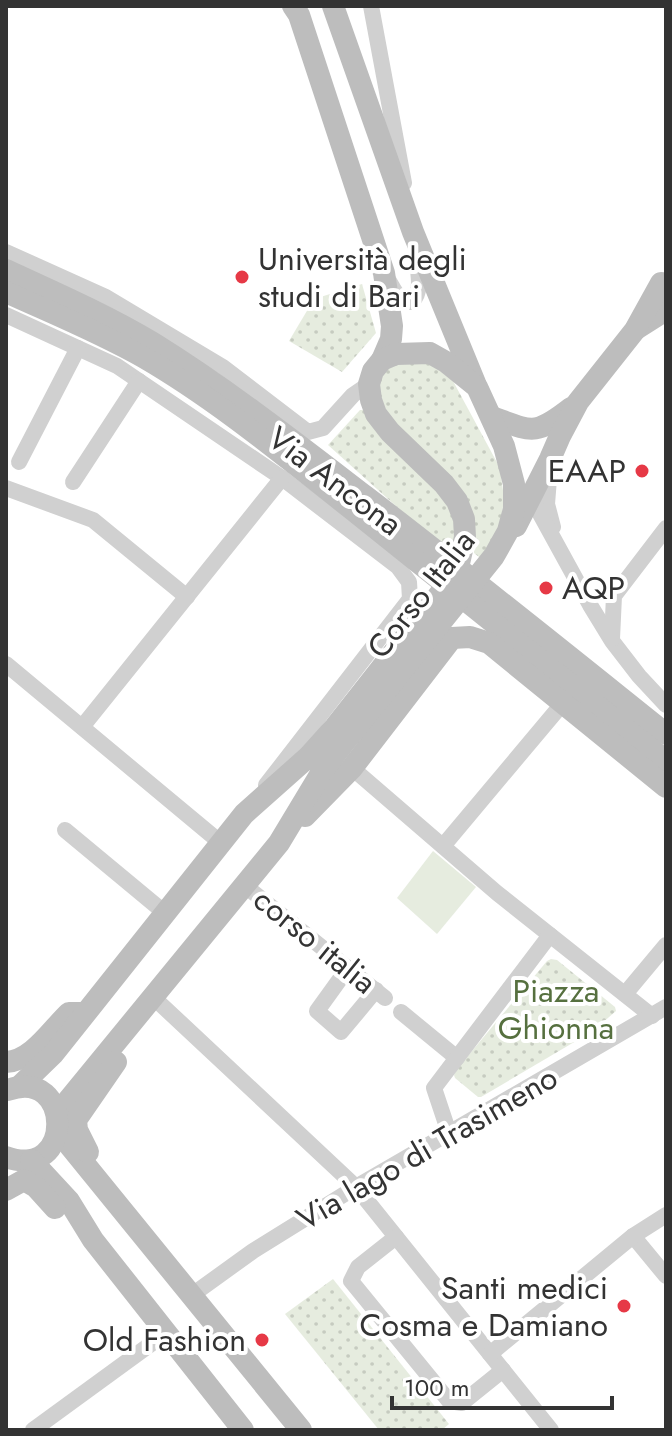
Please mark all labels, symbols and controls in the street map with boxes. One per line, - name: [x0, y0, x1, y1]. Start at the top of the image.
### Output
- place label: Università degli studi di Bari: [258, 236, 467, 319]
- marker: Università degli studi di Bari: [233, 268, 251, 286]
- street label: Via Ancona: [258, 415, 412, 547]
- place label: EAAP: [548, 448, 626, 494]
- marker: EAAP: [633, 462, 651, 480]
- street label: Corso Italia: [356, 520, 486, 668]
- place label: AQP: [562, 565, 625, 611]
- marker: AQP: [537, 579, 555, 597]
- street label: corso italia: [244, 877, 386, 1005]
- park label: Piazza Ghionna: [498, 968, 614, 1051]
- street label: Via lago di Trasimeno: [288, 1055, 566, 1241]
- place label: Santi medici Cosma e Damiano: [360, 1265, 608, 1348]
- marker: Santi medici Cosma e Damiano: [615, 1297, 633, 1315]
- place label: Old Fashion: [83, 1317, 246, 1363]
- marker: Old Fashion: [253, 1331, 271, 1349]
- scale bar: [392, 1360, 612, 1410]
- text: 100 m: [404, 1370, 470, 1405]

